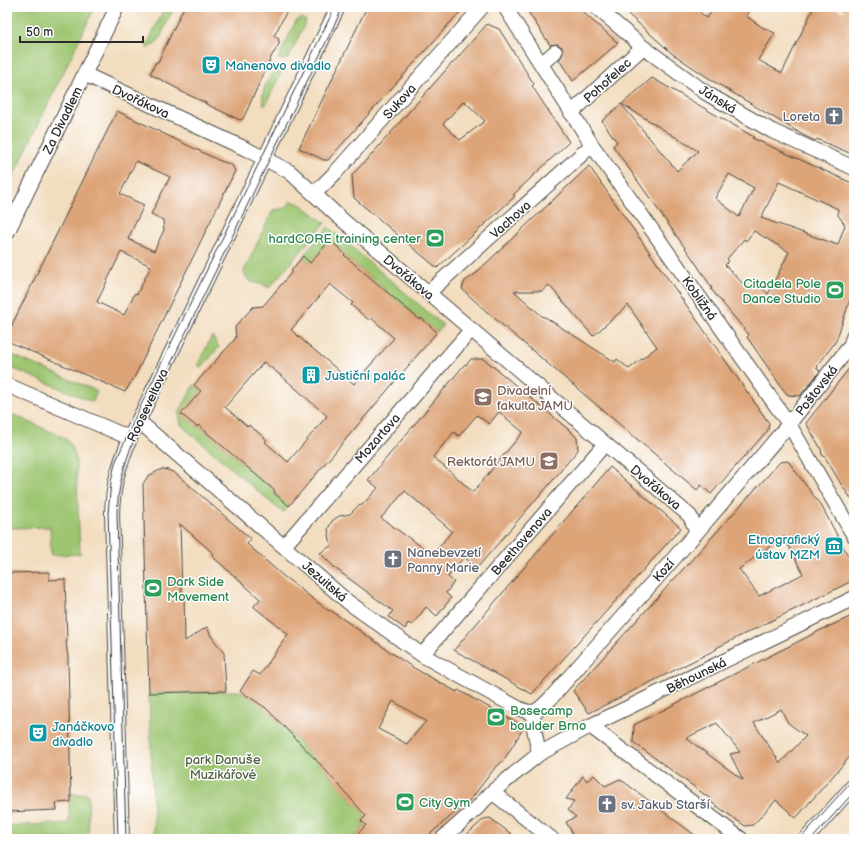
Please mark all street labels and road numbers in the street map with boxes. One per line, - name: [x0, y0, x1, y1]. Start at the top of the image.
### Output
- street label: Pohořelec: [580, 55, 635, 106]
- street label: Sukova: [380, 81, 420, 123]
- street label: Dvořákova: [109, 82, 172, 122]
- street label: Jánská: [696, 82, 739, 118]
- street label: Za Divadlem: [39, 84, 86, 158]
- street label: Vachova: [487, 197, 534, 242]
- street label: Dvořákova: [380, 252, 437, 304]
- street label: Kobližná: [678, 273, 720, 324]
- street label: Poštovská: [792, 362, 841, 419]
- street label: Rooseveltova: [124, 366, 172, 445]
- street label: Mozartova: [352, 410, 404, 467]
- street label: Dvořákova: [627, 462, 684, 514]
- street label: Beethovenova: [488, 504, 556, 579]
- street label: Kozí: [650, 555, 679, 585]
- street label: Jezuitská: [299, 558, 350, 606]
- street label: Běhounská: [664, 654, 729, 697]

